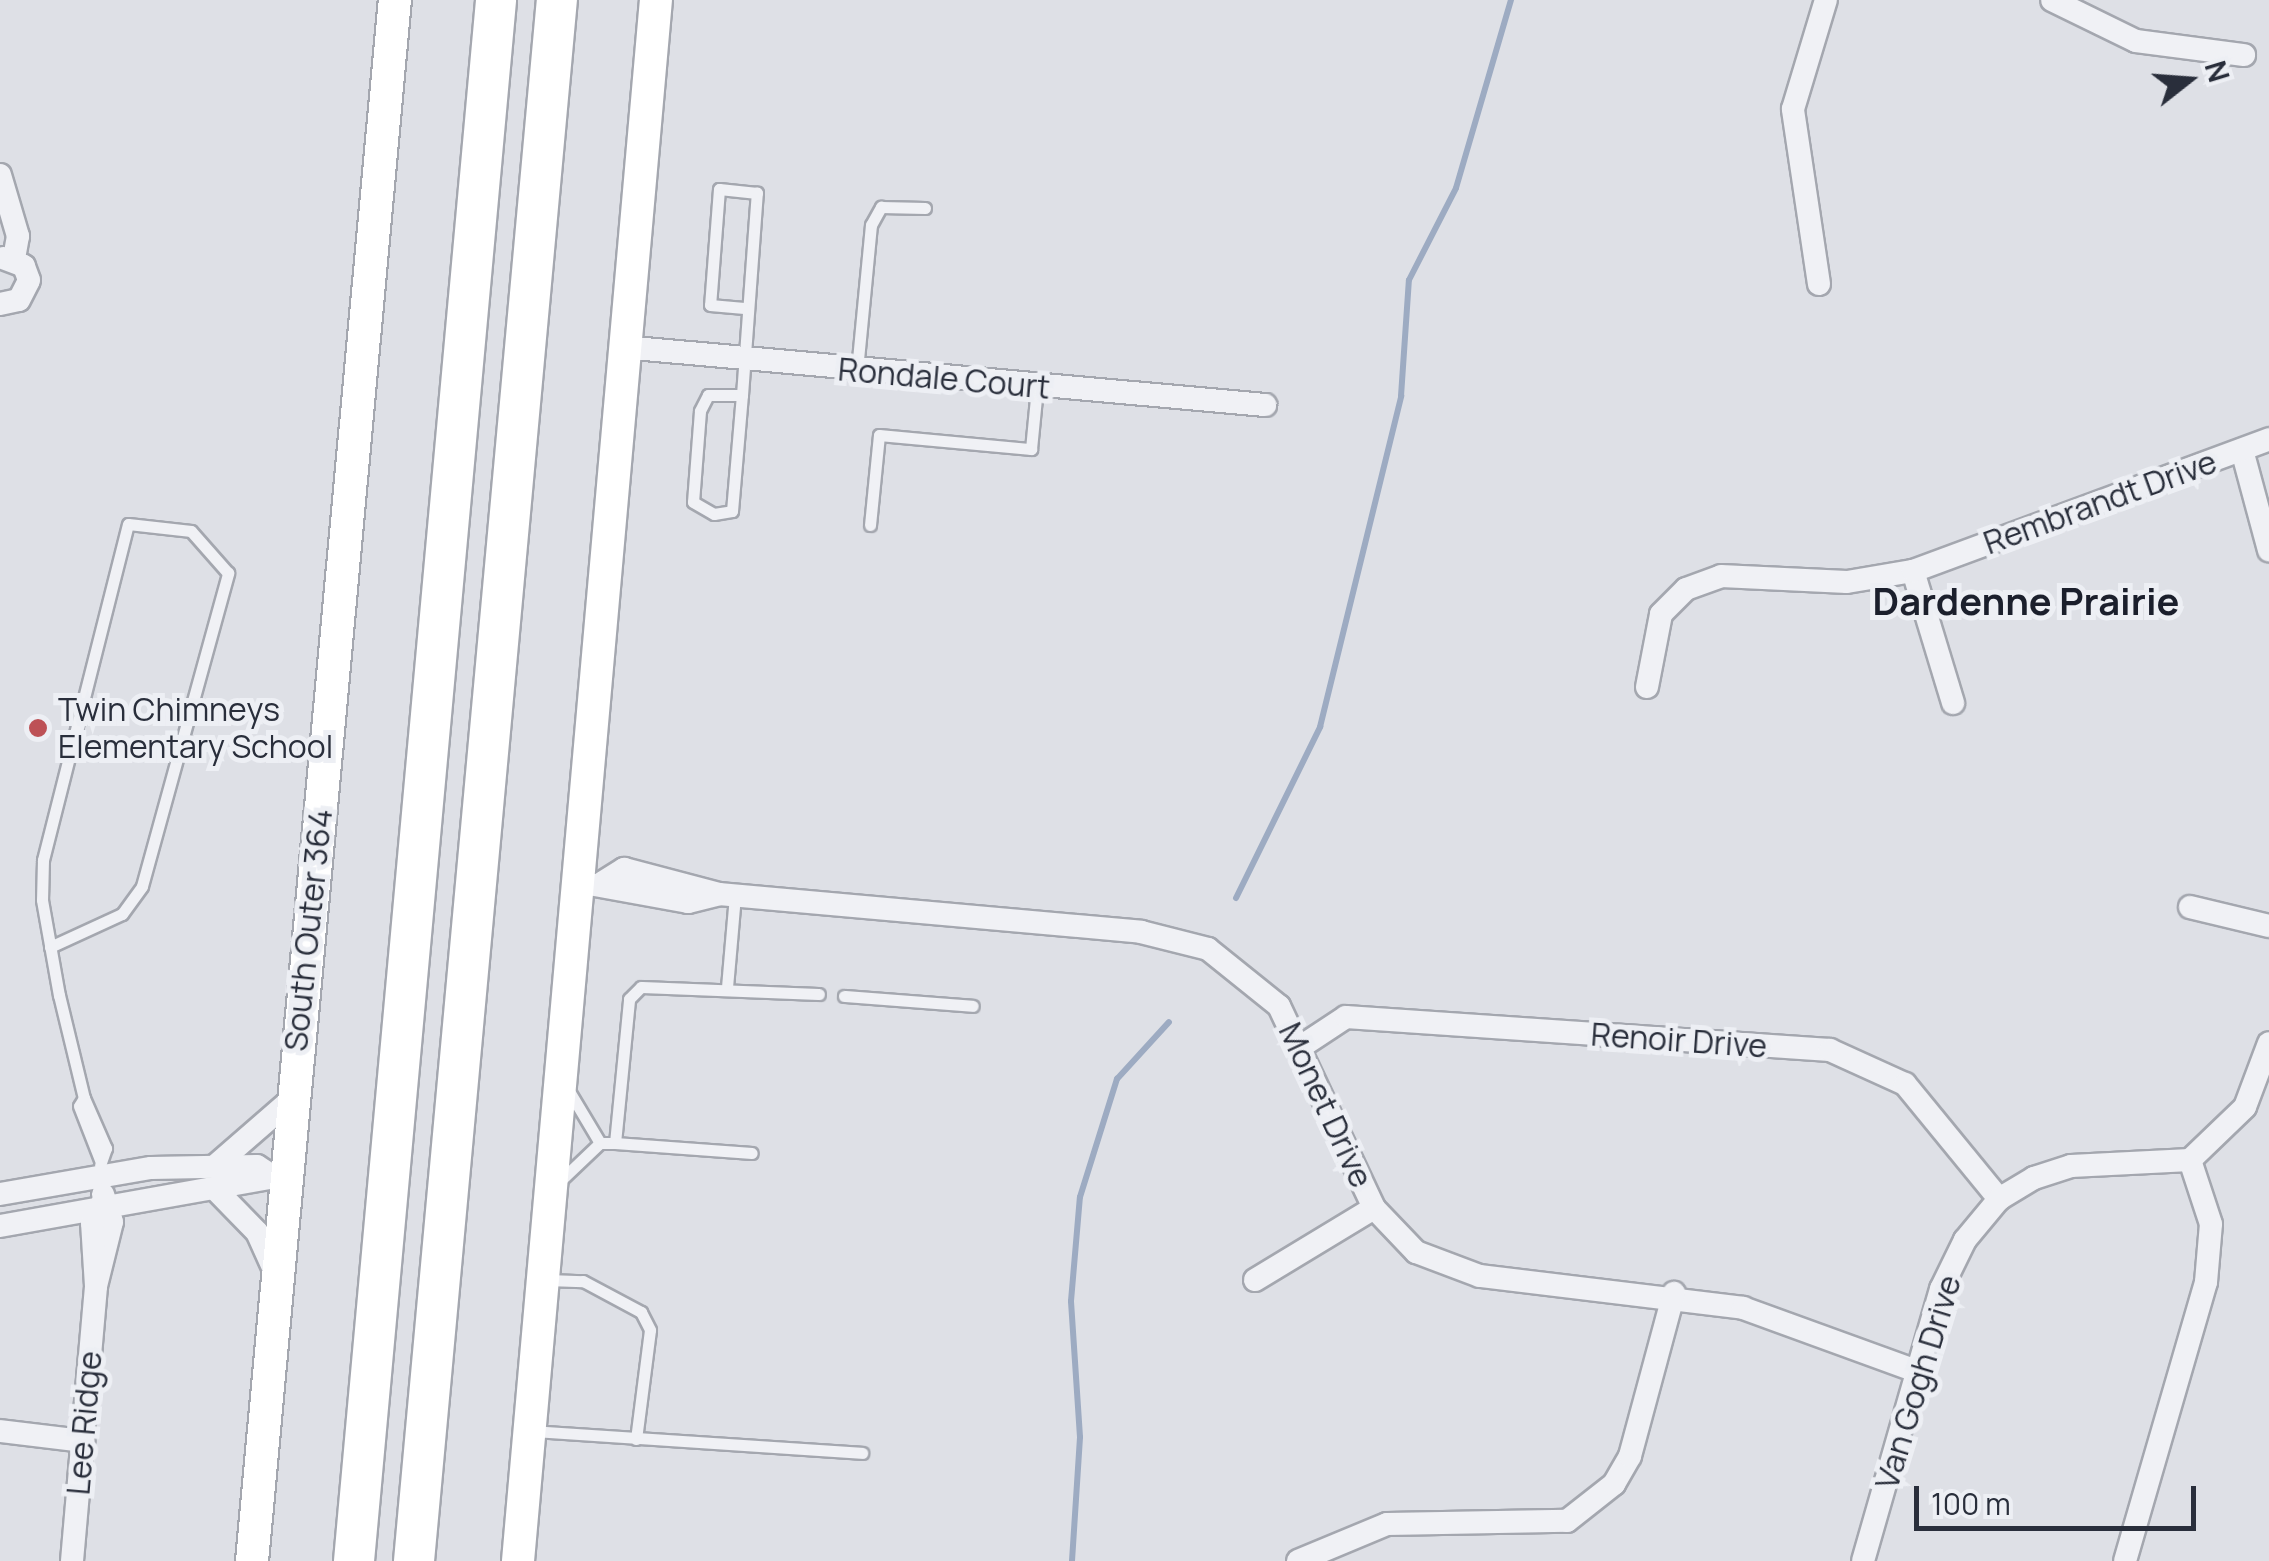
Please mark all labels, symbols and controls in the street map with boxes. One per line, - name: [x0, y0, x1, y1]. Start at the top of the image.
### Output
- north arrow: [2139, 30, 2239, 130]
- text: N: [2197, 56, 2239, 86]
- street label: Rondale Court: [836, 350, 1052, 406]
- street label: Rembrandt Drive: [1978, 442, 2222, 562]
- district label: Dardenne Prairie: [1873, 578, 2179, 624]
- place label: Twin Chimneys Elementary School: [58, 691, 333, 766]
- marker: Twin Chimneys Elementary School: [27, 717, 49, 739]
- street label: South Outer 364: [276, 807, 340, 1053]
- street label: Renoir Drive: [1590, 1015, 1768, 1065]
- street label: Monet Drive: [1271, 1016, 1381, 1194]
- street label: Van Gogh Drive: [1867, 1270, 1969, 1494]
- street label: Lee Ridge: [59, 1349, 109, 1497]
- scale bar: [1919, 1466, 2202, 1528]
- text: 100 m: [1931, 1483, 2011, 1524]

